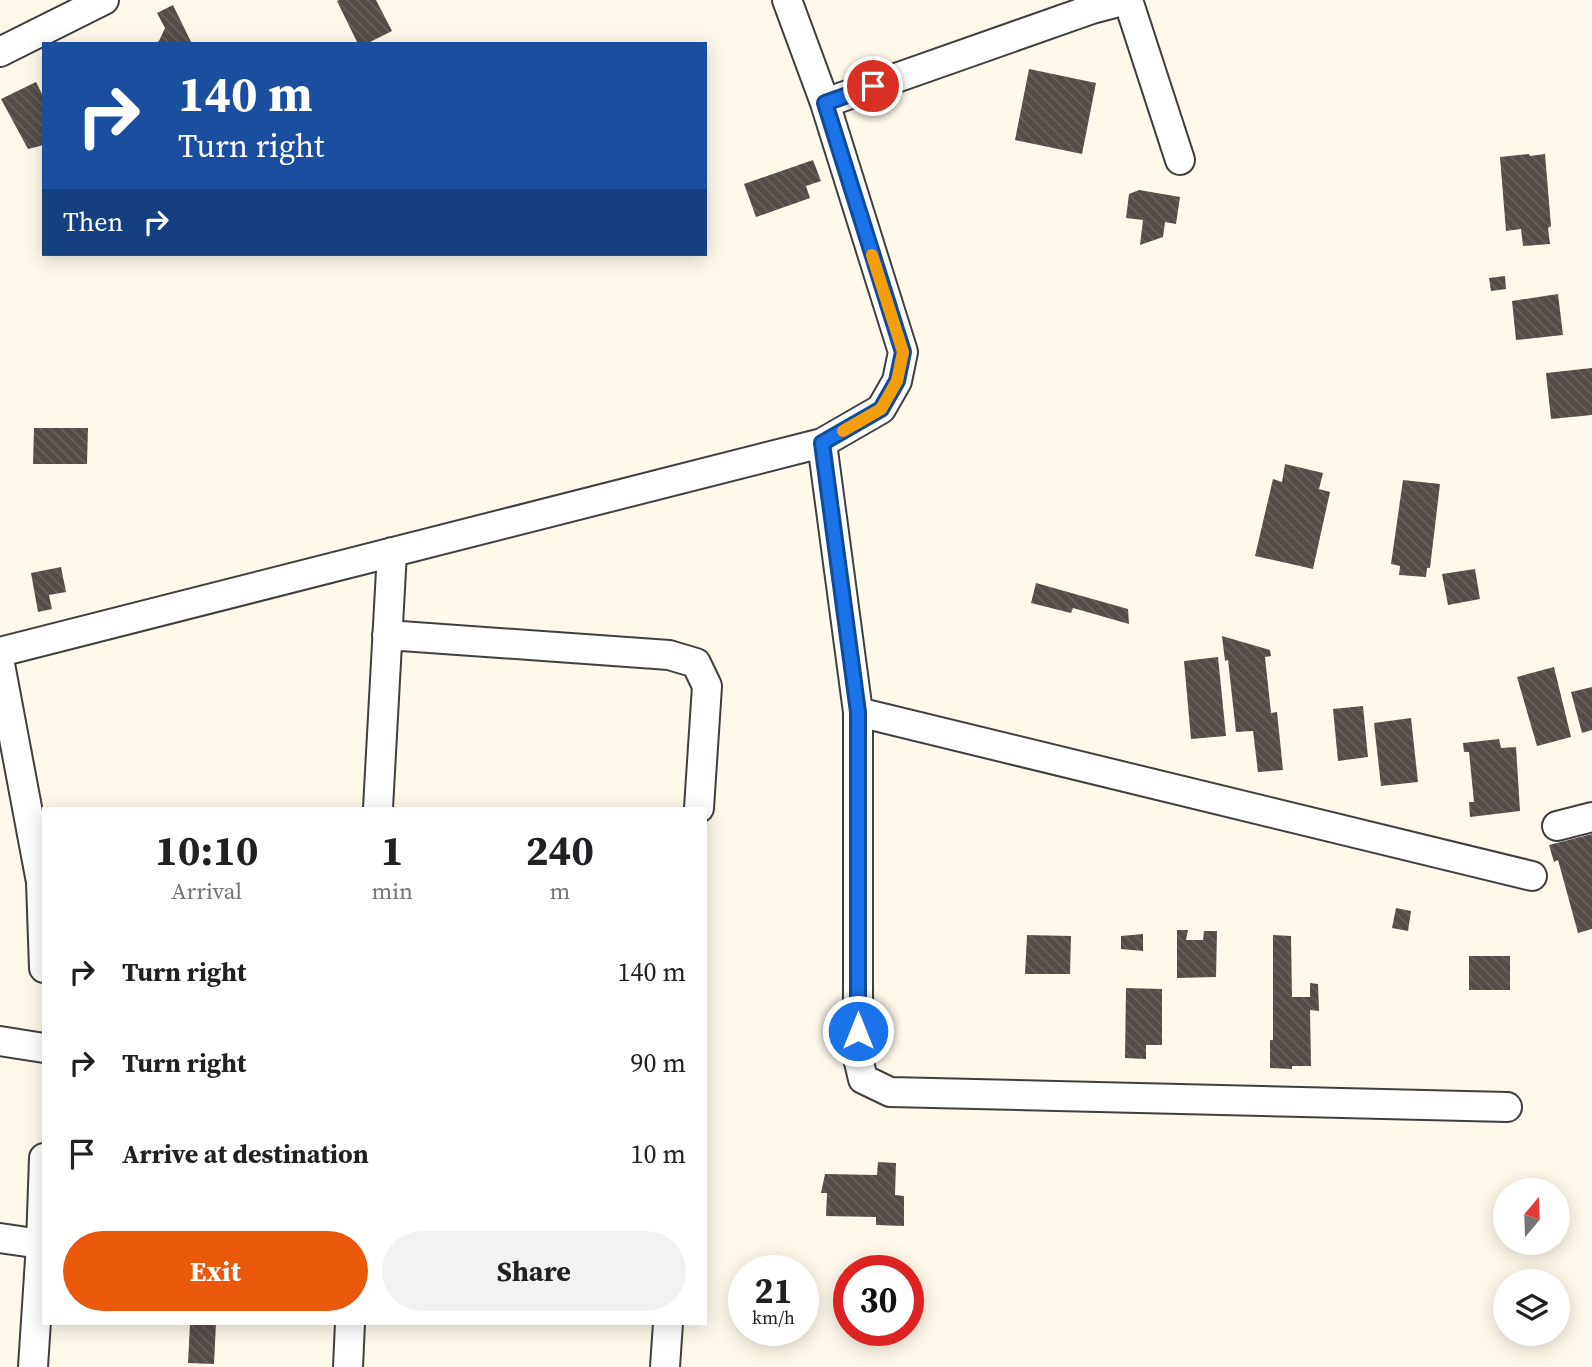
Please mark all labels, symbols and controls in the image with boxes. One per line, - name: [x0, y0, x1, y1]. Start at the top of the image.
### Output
- pin: [843, 56, 903, 116]
- text: 140 m: [178, 60, 313, 127]
- icon: arrive: [854, 67, 892, 105]
- icon: right: [63, 70, 154, 161]
- text: Turn right: [178, 124, 324, 168]
- icon: right: [137, 203, 175, 241]
- text: Then: [63, 204, 123, 240]
- text: 10:10: [155, 821, 259, 879]
- text: 1: [381, 821, 404, 879]
- text: 240: [526, 821, 594, 879]
- text: Arrival: [171, 875, 242, 907]
- text: min: [371, 875, 413, 907]
- text: m: [550, 875, 570, 907]
- icon: right: [63, 953, 101, 991]
- text: Turn right: [122, 954, 246, 990]
- text: 140 m: [618, 954, 686, 990]
- position arrow: [821, 994, 895, 1068]
- icon: right: [63, 1044, 101, 1082]
- text: Turn right: [122, 1045, 246, 1081]
- text: 90 m: [631, 1045, 686, 1081]
- icon: arrive: [63, 1135, 101, 1173]
- text: Arrive at destination: [122, 1136, 369, 1172]
- text: 10 m: [631, 1136, 686, 1172]
- north arrow: [1493, 1178, 1570, 1255]
- map controls: [1493, 1178, 1570, 1346]
- button: Exit: [63, 1231, 368, 1311]
- button: Share: [382, 1231, 686, 1311]
- speed limit sign: 30: [833, 1255, 924, 1346]
- text: 21: [755, 1267, 792, 1315]
- button: layers: [1493, 1269, 1570, 1346]
- text: km/h: [752, 1305, 795, 1330]

